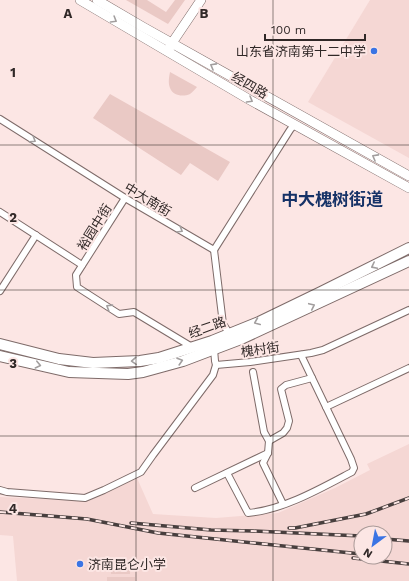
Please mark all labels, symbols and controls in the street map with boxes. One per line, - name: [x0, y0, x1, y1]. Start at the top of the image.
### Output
- text: A: [64, 6, 73, 21]
- text: B: [200, 6, 209, 21]
- one-way arrow: [110, 15, 117, 23]
- scale bar: [265, 16, 365, 42]
- text: 100 m: [271, 23, 306, 37]
- place label: 山东省济南第十二中学: [236, 44, 366, 59]
- marker: 山东省济南第十二中学: [369, 46, 379, 56]
- one-way arrow: [210, 64, 217, 71]
- text: 1: [10, 65, 16, 80]
- street label: 经四路: [229, 69, 270, 102]
- one-way arrow: [246, 95, 253, 102]
- one-way arrow: [29, 136, 36, 143]
- one-way arrow: [372, 155, 379, 162]
- street label: 中大南街: [122, 180, 174, 219]
- district label: 中大槐树街道: [281, 189, 383, 209]
- street label: 裕园中街: [74, 201, 115, 253]
- text: 2: [9, 210, 17, 225]
- one-way arrow: [176, 226, 183, 233]
- one-way arrow: [371, 261, 378, 268]
- one-way arrow: [308, 303, 316, 311]
- one-way arrow: [106, 304, 113, 312]
- street label: 经二路: [186, 314, 228, 341]
- one-way arrow: [254, 317, 262, 325]
- street label: 槐村街: [240, 339, 280, 360]
- text: 3: [9, 356, 17, 371]
- one-way arrow: [131, 357, 137, 365]
- one-way arrow: [176, 357, 183, 366]
- one-way arrow: [35, 360, 41, 368]
- text: 4: [9, 501, 18, 516]
- north arrow: [353, 525, 393, 565]
- text: N: [361, 545, 375, 561]
- place label: 济南昆仑小学: [88, 557, 166, 572]
- marker: 济南昆仑小学: [75, 559, 85, 569]

